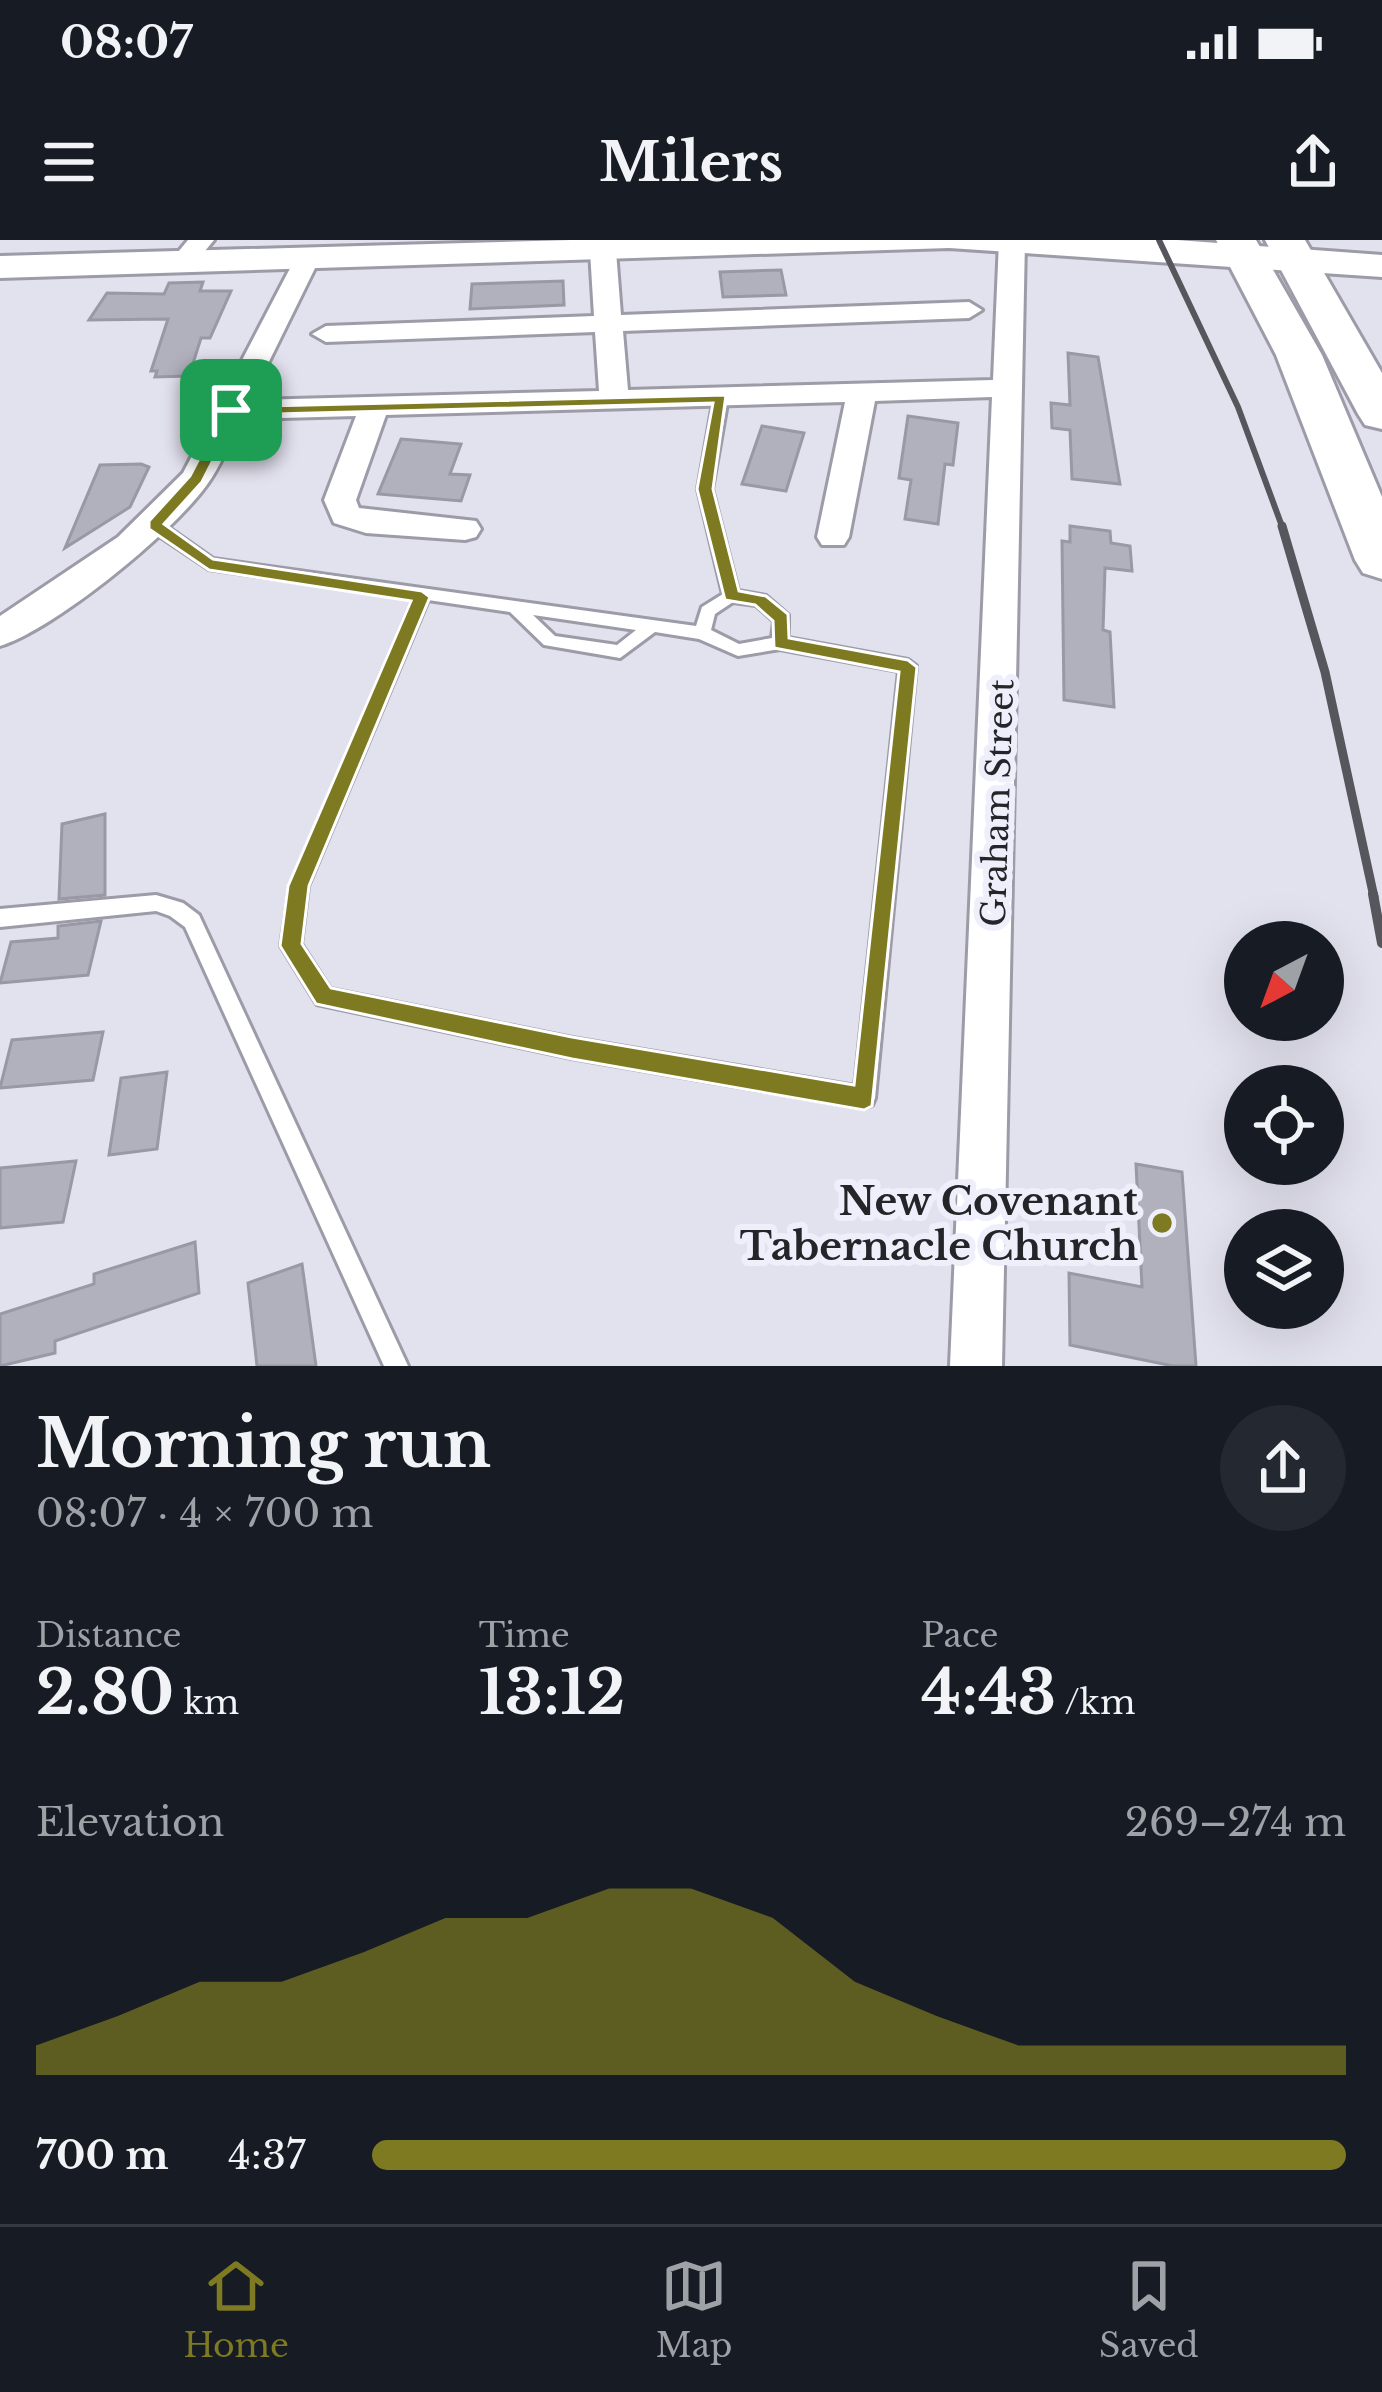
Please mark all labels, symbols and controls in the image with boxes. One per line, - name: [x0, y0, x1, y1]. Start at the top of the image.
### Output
- text: 08:07: [60, 14, 193, 70]
- icon: menu: [36, 129, 102, 195]
- text: Milers: [599, 129, 783, 196]
- icon: share: [1280, 129, 1346, 195]
- pin: [180, 359, 282, 461]
- icon: arrive: [198, 377, 264, 443]
- street label: Graham Street: [973, 678, 1022, 928]
- north arrow: [1224, 921, 1344, 1041]
- map controls: [1224, 921, 1344, 1329]
- button: locate: [1224, 1065, 1344, 1185]
- place label: New Covenant Tabernacle Church: [740, 1177, 1138, 1271]
- button: layers: [1224, 1209, 1344, 1329]
- marker: New Covenant Tabernacle Church: [1149, 1210, 1175, 1236]
- text: Morning run: [36, 1403, 491, 1485]
- button: share: [1220, 1405, 1346, 1531]
- text: 08:07 · 4 × 700 m: [36, 1489, 373, 1538]
- text: Distance: [36, 1615, 182, 1656]
- text: Time: [479, 1615, 570, 1656]
- text: Pace: [921, 1615, 998, 1656]
- text: 2.80: [36, 1656, 174, 1730]
- text: 13:12: [479, 1656, 625, 1730]
- text: 4:43: [921, 1656, 1056, 1730]
- text: km: [174, 1682, 239, 1723]
- text: /km: [1056, 1682, 1135, 1723]
- text: Elevation: [36, 1798, 224, 1847]
- text: 269–274 m: [1125, 1798, 1346, 1847]
- text: 700 m: [36, 2131, 169, 2180]
- text: 4:37: [228, 2131, 306, 2180]
- tab: Home: [183, 2253, 289, 2366]
- tab: Map: [656, 2253, 732, 2366]
- tab: Saved: [1099, 2253, 1199, 2366]

